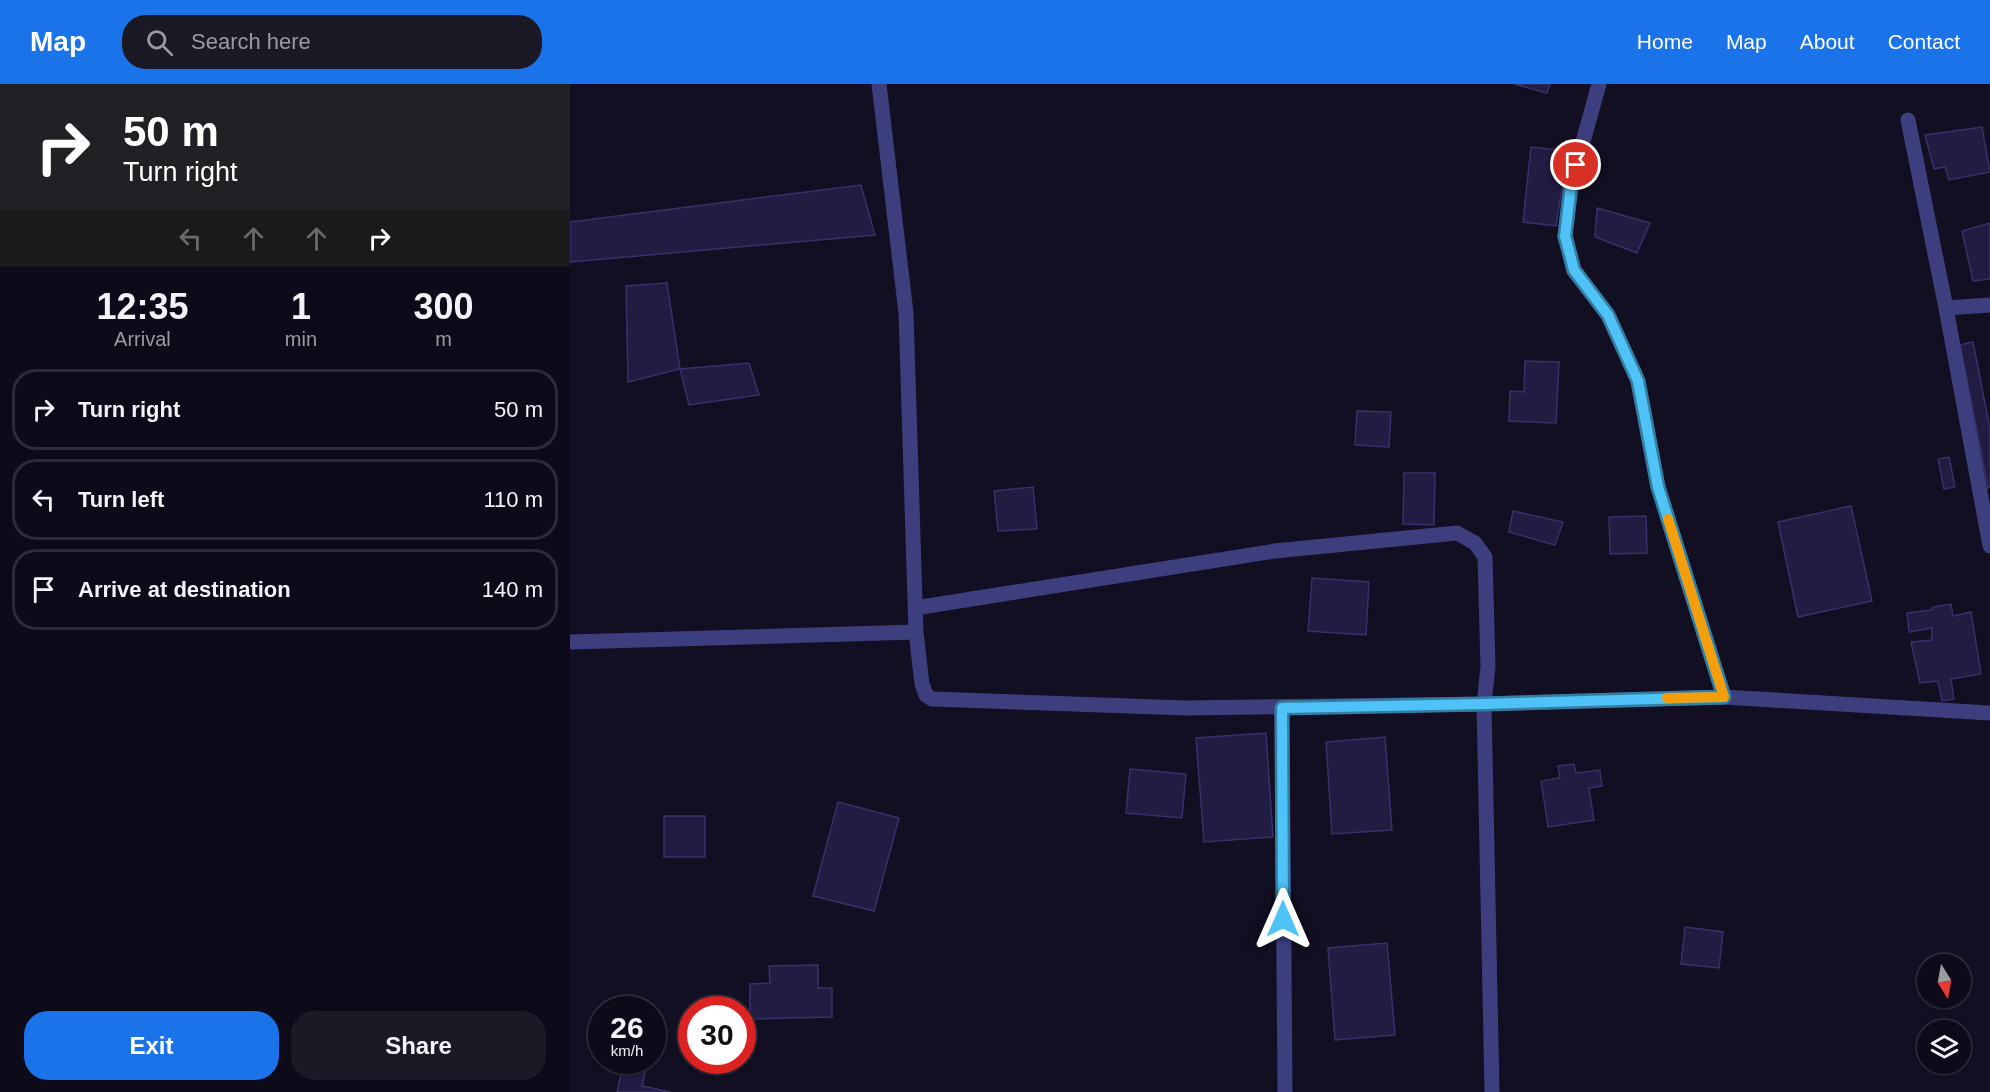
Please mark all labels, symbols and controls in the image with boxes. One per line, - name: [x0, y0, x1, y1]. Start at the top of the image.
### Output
- search box: [122, 15, 542, 69]
- text: Map: [30, 26, 86, 57]
- icon: search: [143, 26, 176, 59]
- text: Search here: [191, 29, 311, 54]
- text: Home: [1637, 30, 1693, 53]
- text: Map: [1726, 30, 1767, 53]
- text: About: [1800, 30, 1855, 53]
- text: Contact: [1888, 30, 1960, 53]
- icon: right: [24, 108, 102, 186]
- text: 50 m: [123, 108, 219, 155]
- pin: [1550, 139, 1601, 190]
- icon: arrive: [1559, 148, 1592, 181]
- text: Turn right: [123, 157, 238, 187]
- icon: left: [174, 222, 207, 255]
- icon: ahead: [237, 222, 270, 255]
- icon: ahead: [300, 222, 333, 255]
- icon: right: [363, 222, 396, 255]
- text: 12:35: [96, 286, 188, 327]
- text: 1: [291, 286, 311, 327]
- text: 300: [413, 286, 474, 327]
- text: Arrival: [114, 328, 171, 350]
- text: min: [285, 328, 317, 350]
- text: m: [435, 328, 452, 350]
- icon: right: [27, 393, 60, 426]
- text: Turn right: [78, 397, 180, 422]
- text: 50 m: [494, 397, 543, 422]
- icon: left: [27, 483, 60, 516]
- text: Turn left: [78, 487, 164, 512]
- text: 110 m: [483, 487, 543, 512]
- icon: arrive: [27, 573, 60, 606]
- text: Arrive at destination: [78, 577, 291, 602]
- text: 140 m: [482, 577, 543, 602]
- position arrow: [1251, 887, 1315, 951]
- north arrow: [1917, 954, 1971, 1008]
- map controls: [1917, 954, 1971, 1074]
- speed limit sign: 30: [678, 996, 756, 1074]
- button: Exit: [24, 1011, 279, 1080]
- button: Share: [291, 1011, 546, 1080]
- text: 26: [610, 1011, 644, 1044]
- button: layers: [1917, 1020, 1971, 1074]
- text: km/h: [611, 1042, 643, 1059]

